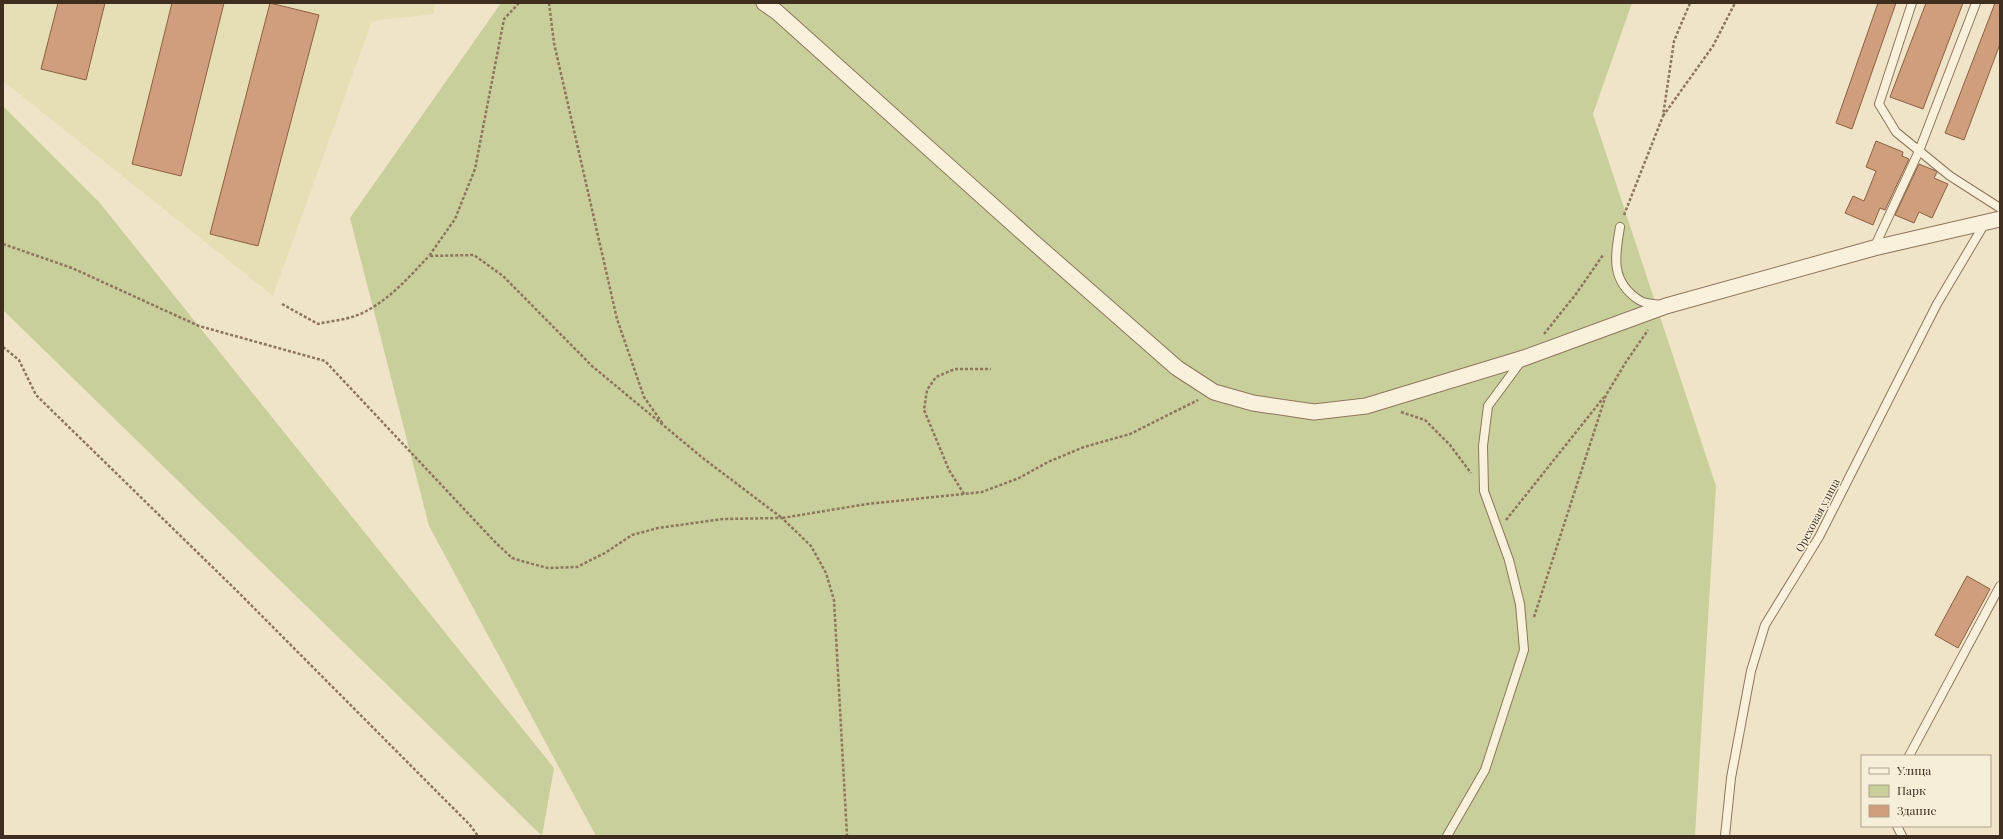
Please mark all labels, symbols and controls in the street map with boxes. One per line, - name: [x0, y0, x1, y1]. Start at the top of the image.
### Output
- street label: Ореховая улица: [1791, 475, 1843, 554]
- legend: [1861, 755, 1991, 827]
- text: Улица: [1896, 762, 1931, 778]
- text: Парк: [1897, 782, 1926, 798]
- text: Здание: [1897, 802, 1937, 818]

